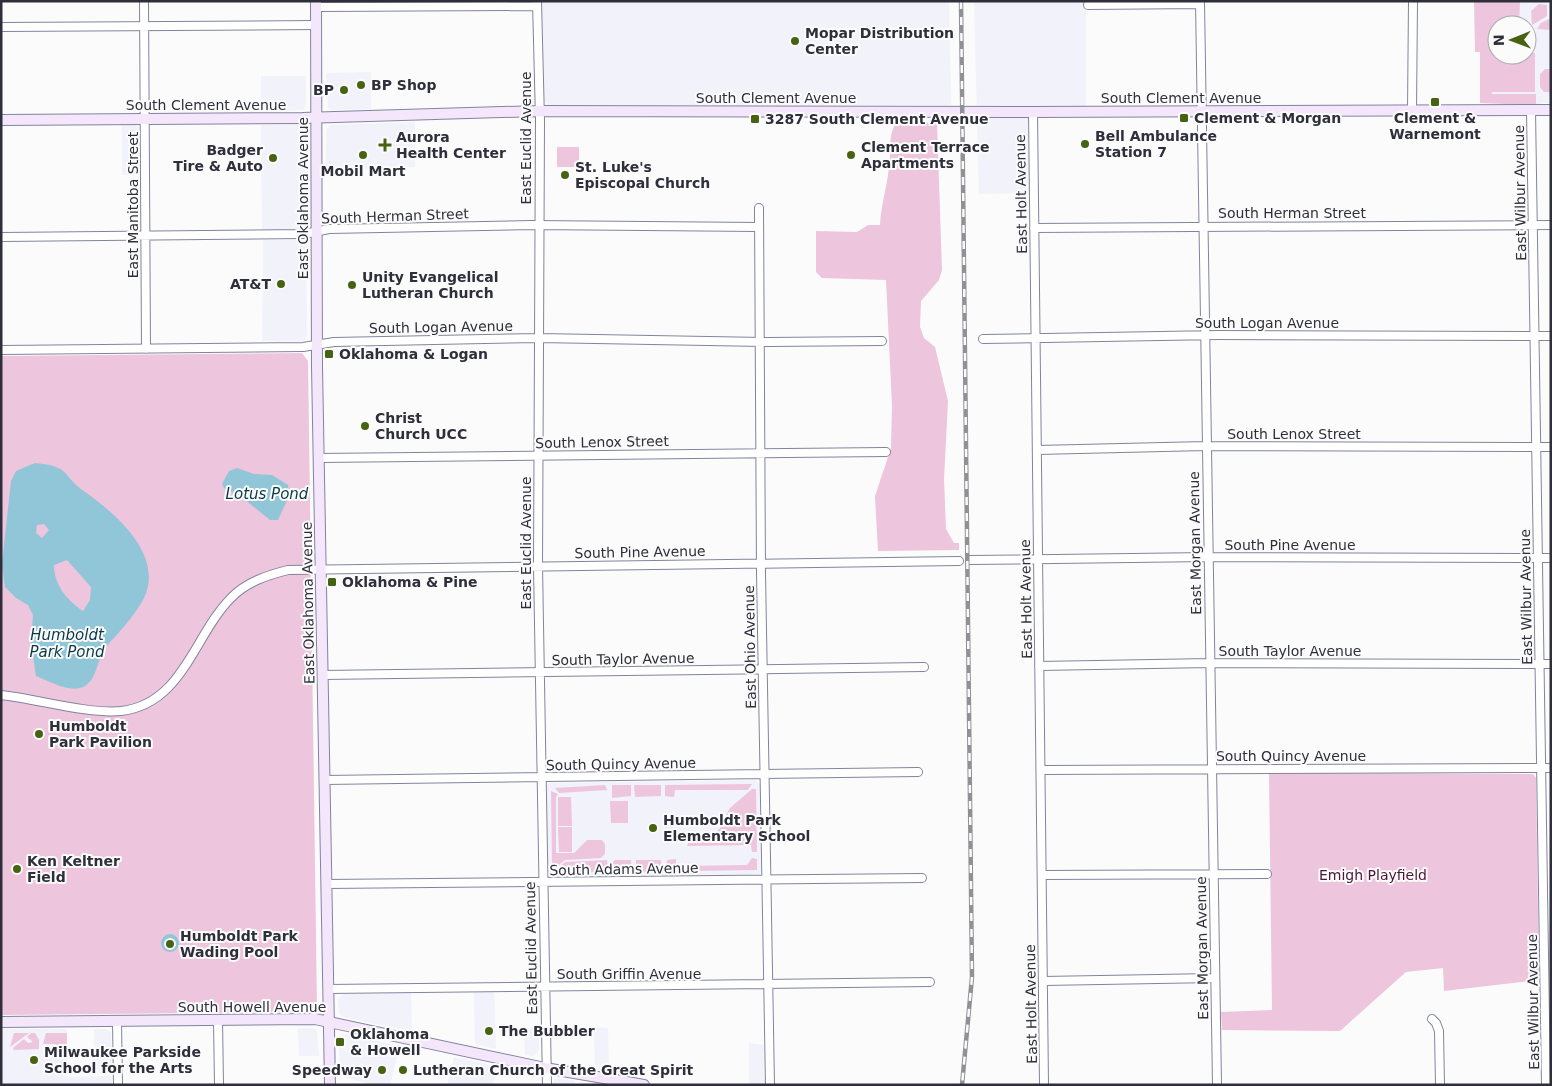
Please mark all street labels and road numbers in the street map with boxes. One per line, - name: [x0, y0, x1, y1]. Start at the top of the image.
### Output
- street label: East Euclid Avenue: [518, 71, 534, 205]
- street label: South Clement Avenue: [696, 90, 856, 106]
- street label: South Clement Avenue: [1101, 90, 1261, 106]
- street label: South Clement Avenue: [126, 97, 286, 113]
- street label: East Oklahoma Avenue: [295, 117, 311, 279]
- street label: East Wilbur Avenue: [1511, 125, 1529, 261]
- street label: East Manitoba Street: [125, 131, 141, 278]
- street label: East Holt Avenue: [1012, 134, 1030, 254]
- street label: South Herman Street: [321, 205, 470, 227]
- street label: South Herman Street: [1218, 205, 1366, 221]
- street label: South Logan Avenue: [1195, 315, 1339, 331]
- street label: South Logan Avenue: [369, 318, 513, 336]
- street label: South Lenox Street: [1227, 426, 1361, 442]
- street label: South Lenox Street: [535, 433, 669, 451]
- street label: East Morgan Avenue: [1186, 471, 1204, 615]
- street label: East Euclid Avenue: [518, 476, 534, 610]
- street label: East Oklahoma Avenue: [299, 522, 317, 684]
- street label: East Wilbur Avenue: [1517, 529, 1535, 665]
- street label: South Pine Avenue: [1224, 537, 1356, 553]
- street label: East Holt Avenue: [1017, 539, 1035, 659]
- street label: South Pine Avenue: [574, 543, 706, 561]
- street label: East Ohio Avenue: [741, 585, 759, 709]
- street label: South Taylor Avenue: [1219, 643, 1361, 659]
- street label: South Taylor Avenue: [551, 650, 695, 668]
- street label: South Quincy Avenue: [1216, 748, 1366, 764]
- street label: South Quincy Avenue: [546, 755, 696, 773]
- street label: South Adams Avenue: [549, 860, 699, 878]
- street label: East Morgan Avenue: [1193, 876, 1211, 1020]
- street label: East Euclid Avenue: [522, 881, 540, 1015]
- street label: East Wilbur Avenue: [1524, 934, 1542, 1070]
- street label: East Holt Avenue: [1022, 944, 1040, 1064]
- street label: South Griffin Avenue: [557, 966, 701, 982]
- street label: South Howell Avenue: [178, 999, 326, 1015]

